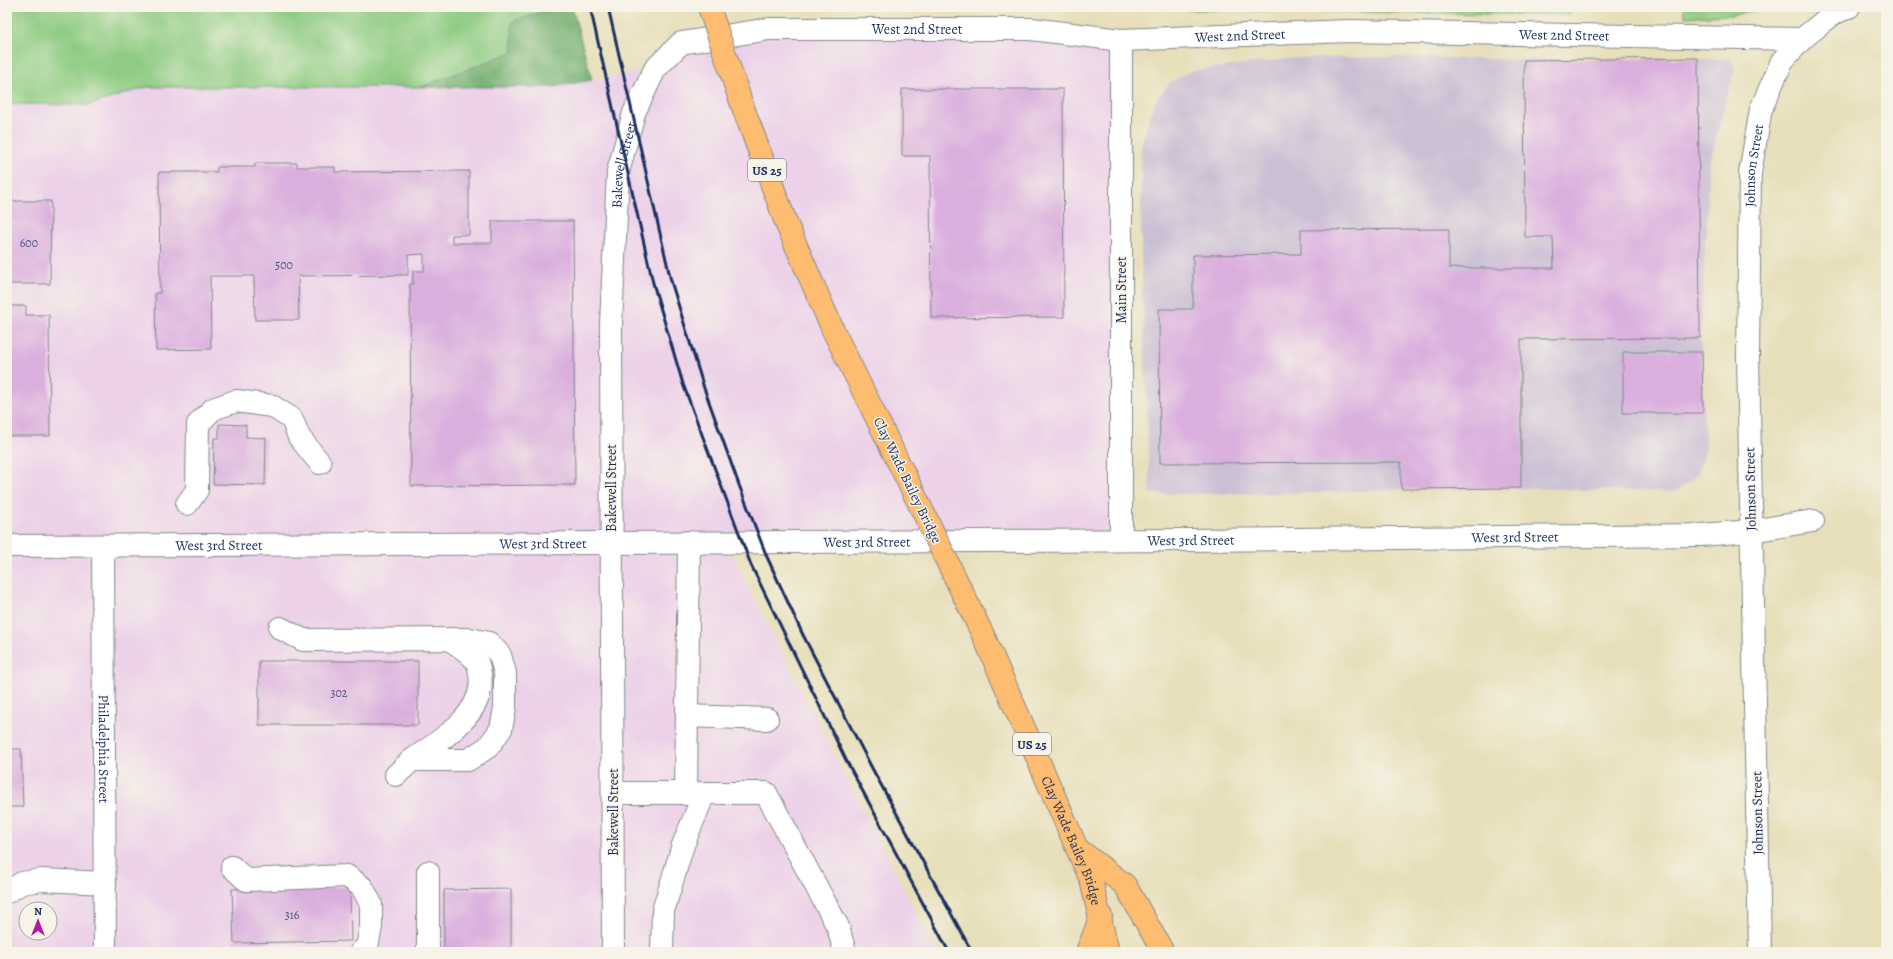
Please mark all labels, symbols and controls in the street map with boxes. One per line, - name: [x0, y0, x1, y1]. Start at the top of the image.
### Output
- street label: West 2nd Street: [871, 20, 963, 39]
- street label: West 2nd Street: [1194, 24, 1286, 47]
- street label: West 2nd Street: [1518, 25, 1610, 46]
- street label: Bakewell Street: [607, 119, 641, 209]
- street label: Johnson Street: [1741, 122, 1768, 207]
- road number: US 25: [748, 159, 786, 181]
- house number: 600: [20, 235, 38, 251]
- street label: Main Street: [1112, 256, 1131, 324]
- house number: 500: [275, 257, 293, 273]
- street label: Clay Wade Bailey Bridge: [869, 414, 946, 547]
- street label: Bakewell Street: [602, 444, 621, 532]
- street label: Johnson Street: [1740, 447, 1761, 531]
- street label: West 3rd Street: [1470, 527, 1559, 547]
- street label: West 3rd Street: [1146, 531, 1235, 550]
- street label: West 3rd Street: [822, 532, 911, 552]
- street label: West 3rd Street: [498, 534, 587, 554]
- street label: West 3rd Street: [174, 536, 263, 555]
- house number: 302: [330, 685, 348, 701]
- street label: Philadelphia Street: [94, 694, 113, 804]
- road number: US 25: [1013, 733, 1051, 755]
- street label: Bakewell Street: [604, 768, 623, 856]
- street label: Johnson Street: [1747, 771, 1768, 855]
- street label: Clay Wade Bailey Bridge: [1036, 773, 1106, 907]
- north arrow: [18, 901, 58, 941]
- text: N: [34, 904, 42, 919]
- house number: 316: [285, 907, 300, 923]

